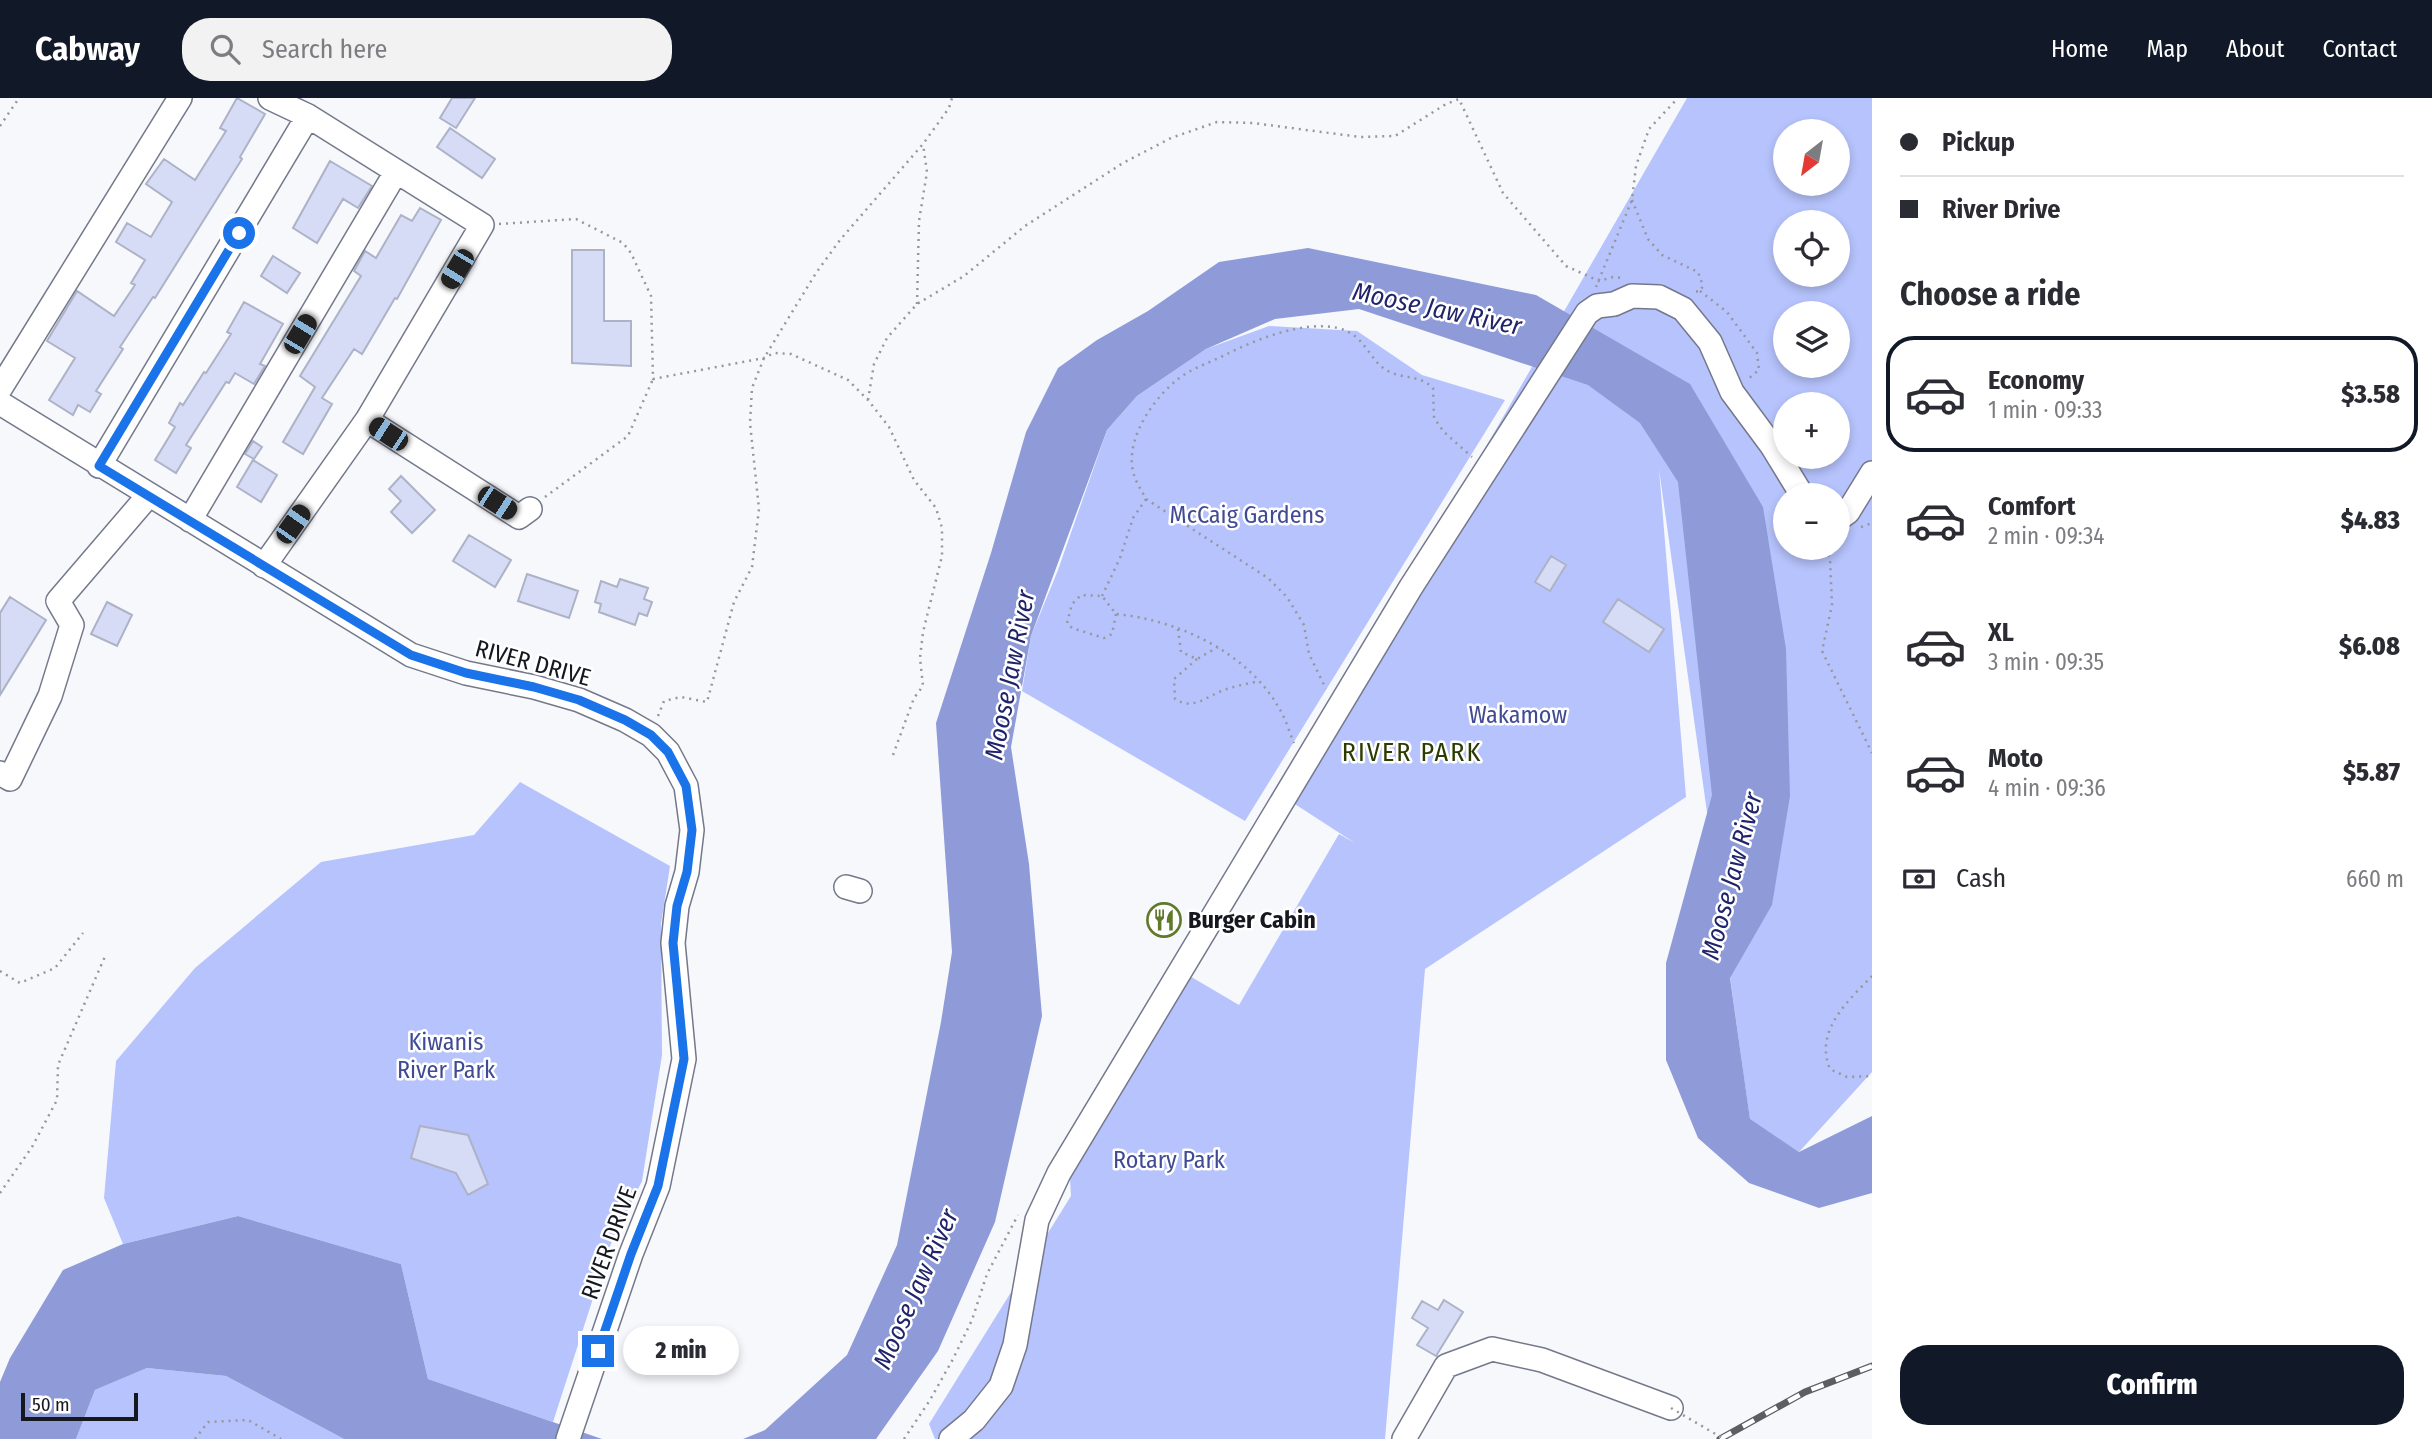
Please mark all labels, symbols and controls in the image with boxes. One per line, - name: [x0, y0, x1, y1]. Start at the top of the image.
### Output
- search box: [182, 18, 672, 81]
- text: Cabway: [35, 29, 140, 69]
- icon: search: [206, 30, 244, 68]
- text: Search here: [262, 34, 387, 65]
- text: Home: [2051, 35, 2108, 63]
- text: Map: [2146, 35, 2188, 63]
- text: About: [2226, 35, 2284, 63]
- text: Contact: [2322, 35, 2397, 63]
- north arrow: [1773, 119, 1850, 196]
- map controls: [1773, 119, 1850, 560]
- text: Pickup: [1942, 127, 2015, 158]
- text: River Drive: [1942, 194, 2060, 225]
- button: locate: [1773, 210, 1850, 287]
- route start: [223, 217, 255, 249]
- car: [438, 246, 477, 292]
- text: Choose a ride: [1900, 275, 2081, 313]
- water label: Moose Jaw River: [1350, 276, 1525, 342]
- button: layers: [1773, 301, 1850, 378]
- car: [281, 311, 320, 357]
- icon: car: [1904, 363, 1967, 426]
- text: Economy: [1988, 365, 2084, 396]
- text: $3.58: [2341, 379, 2400, 410]
- button: +: [1773, 392, 1850, 469]
- text: 1 min · 09:33: [1988, 396, 2102, 424]
- car: [365, 414, 412, 454]
- car: [474, 483, 521, 523]
- button: −: [1773, 483, 1850, 560]
- icon: car: [1904, 489, 1967, 552]
- text: Comfort: [1988, 491, 2076, 522]
- car: [273, 501, 314, 547]
- park label: McCaig Gardens: [1170, 501, 1324, 529]
- text: $4.83: [2341, 505, 2400, 536]
- text: 2 min · 09:34: [1988, 522, 2104, 550]
- water label: Moose Jaw River: [978, 587, 1042, 762]
- icon: car: [1904, 615, 1967, 678]
- text: XL: [1988, 617, 2014, 648]
- text: $6.08: [2339, 631, 2400, 662]
- street label: RIVER DRIVE: [472, 634, 594, 692]
- text: 3 min · 09:35: [1988, 648, 2104, 676]
- park label: Wakamow: [1469, 701, 1567, 729]
- district label: RIVER PARK: [1342, 737, 1482, 768]
- icon: car: [1904, 741, 1967, 804]
- text: Moto: [1988, 743, 2043, 774]
- text: $5.87: [2343, 757, 2400, 788]
- text: 4 min · 09:36: [1988, 774, 2106, 802]
- water label: Moose Jaw River: [1695, 788, 1769, 963]
- icon: cash: [1900, 860, 1938, 898]
- text: Cash: [1956, 863, 2006, 894]
- text: 660 m: [2346, 865, 2404, 893]
- restaurant icon: Burger Cabin: [1145, 901, 1183, 939]
- place label: Burger Cabin: [1188, 906, 1316, 934]
- park label: Kiwanis River Park: [397, 1028, 496, 1084]
- park label: Rotary Park: [1113, 1146, 1226, 1174]
- street label: RIVER DRIVE: [576, 1183, 642, 1303]
- water label: Moose Jaw River: [867, 1203, 966, 1374]
- callout: 2 min: [622, 1326, 738, 1376]
- route end: [582, 1335, 614, 1367]
- text: 2 min: [656, 1336, 706, 1364]
- button: Confirm: [1900, 1345, 2404, 1425]
- scale bar: [21, 1390, 138, 1422]
- text: 50 m: [32, 1393, 70, 1416]

